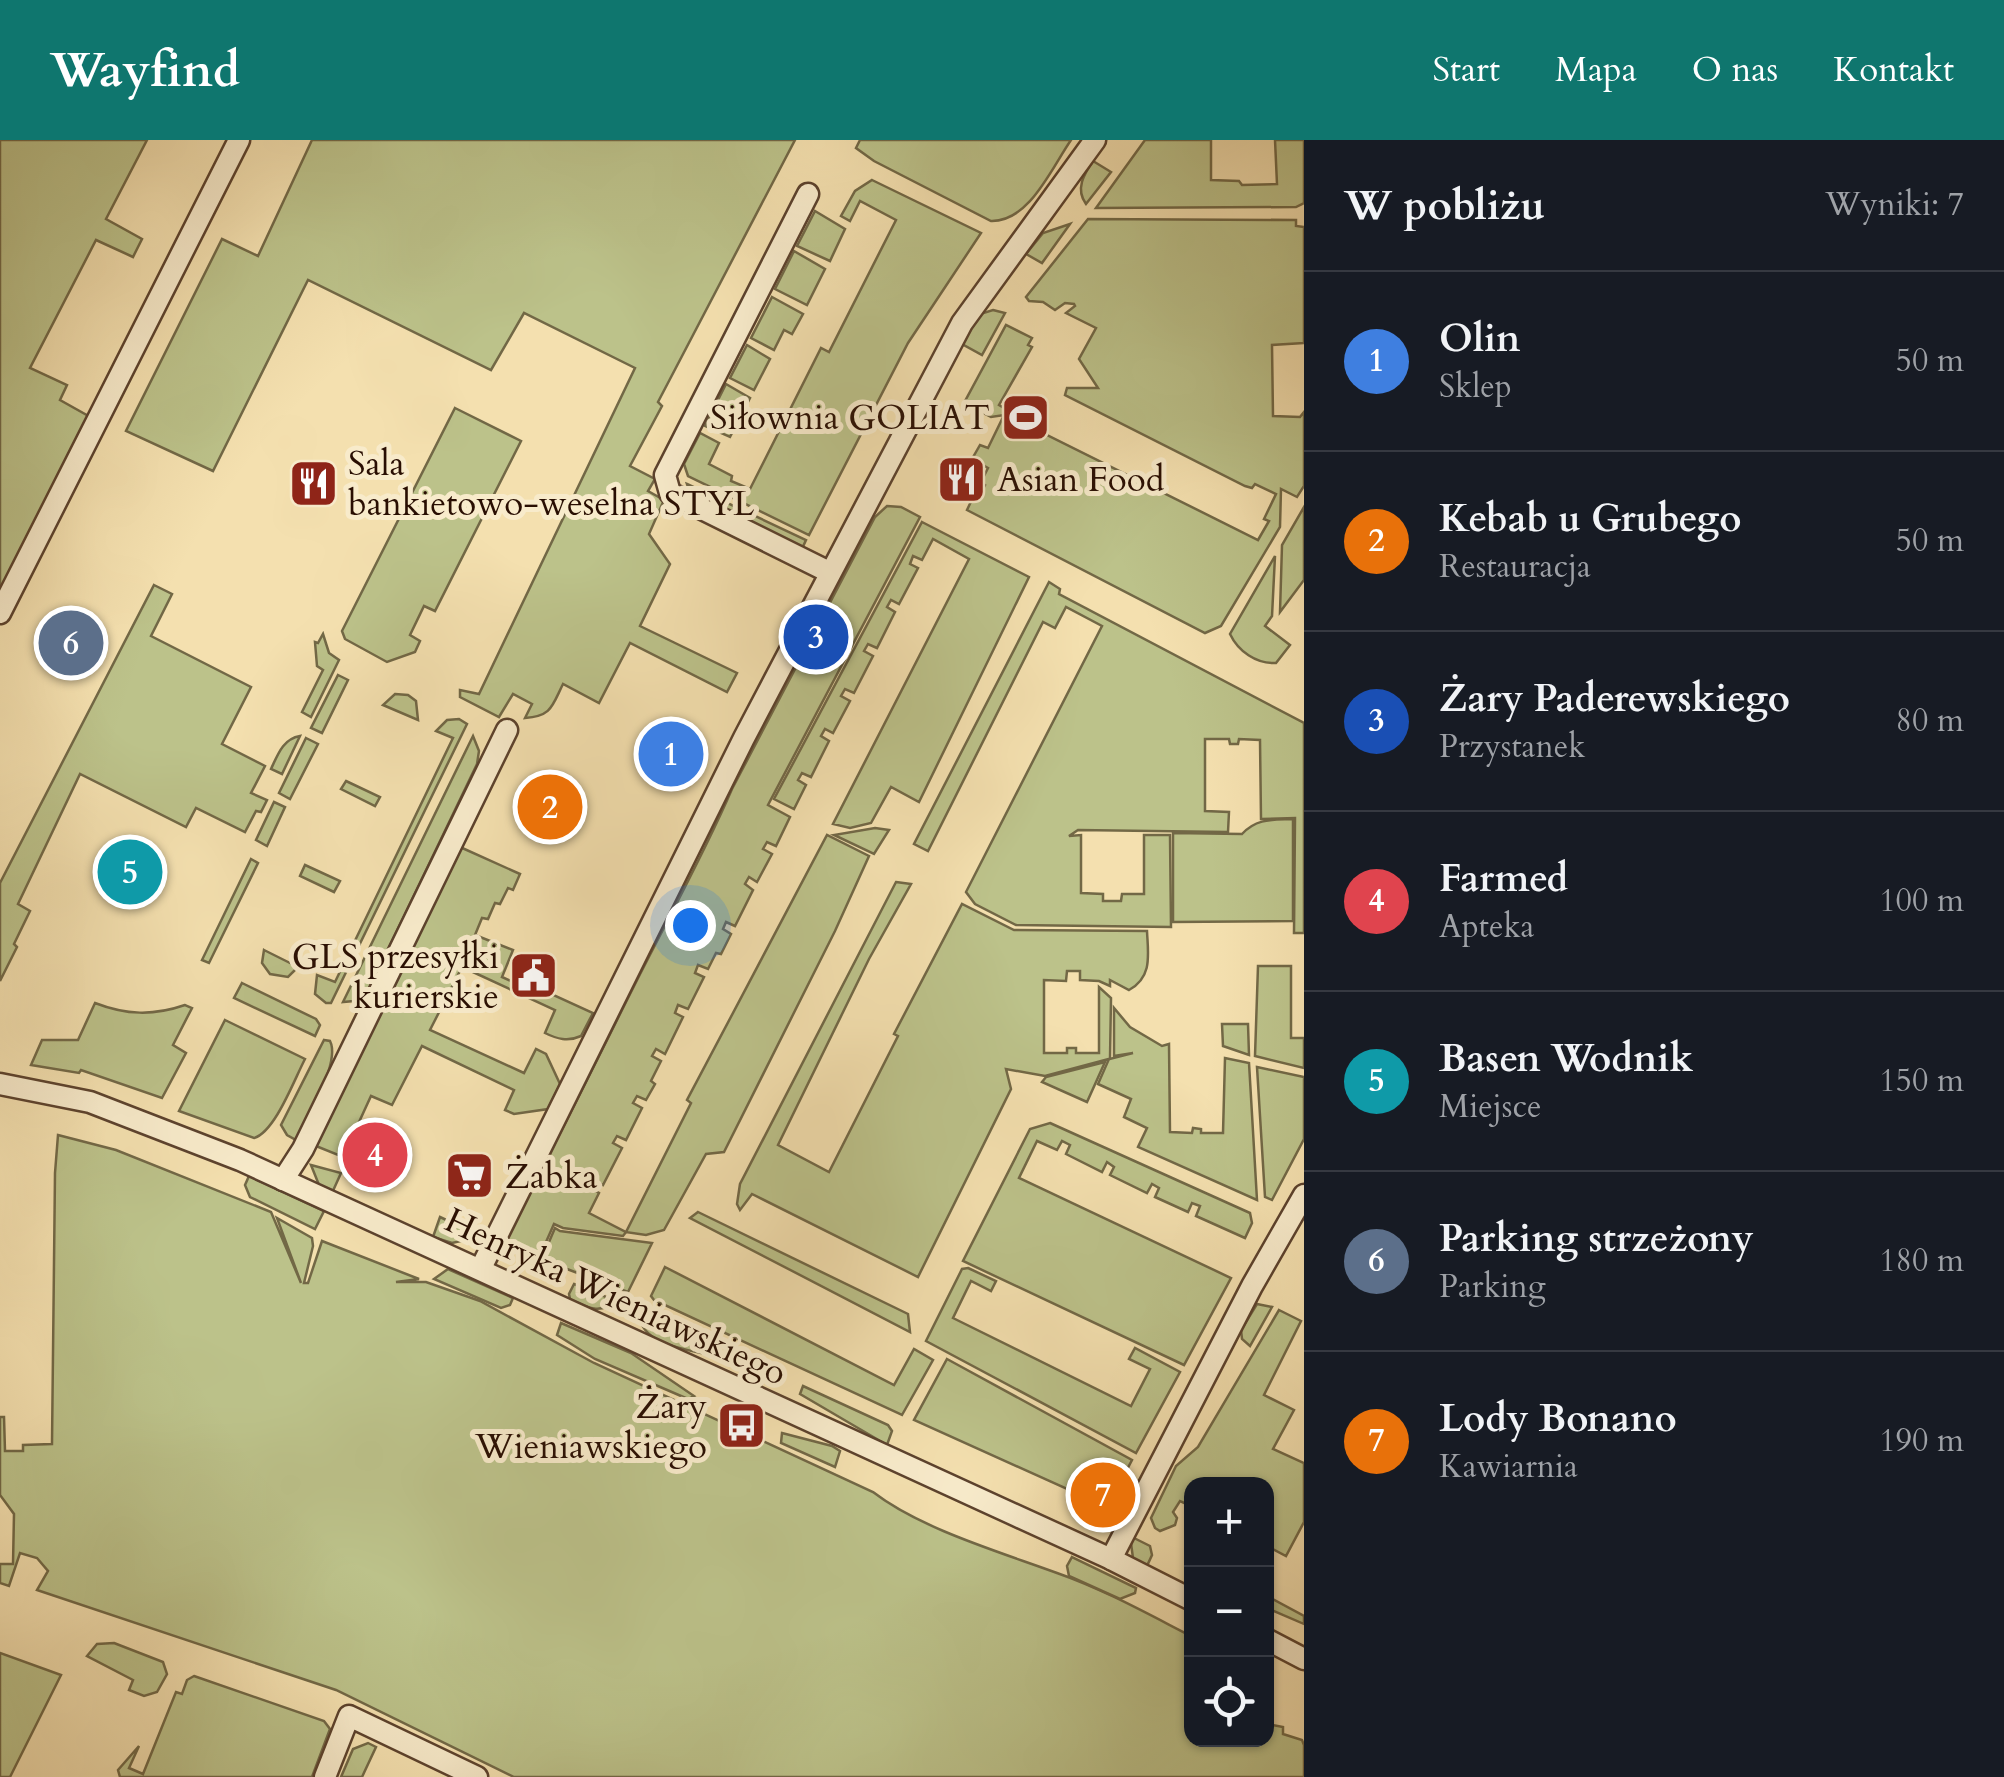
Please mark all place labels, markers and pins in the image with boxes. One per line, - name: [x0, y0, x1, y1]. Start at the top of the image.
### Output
- sports icon: Siłownia GOLIAT: [999, 391, 1051, 443]
- place label: Siłownia GOLIAT: [710, 394, 990, 442]
- place label: Sala bankietowo-weselna STYL: [348, 440, 755, 528]
- restaurant icon: Asian Food: [936, 453, 988, 505]
- place label: Asian Food: [997, 456, 1165, 504]
- restaurant icon: Sala bankietowo-weselna STYL: [287, 457, 339, 509]
- pin: 3: [784, 600, 848, 674]
- pin: 6: [38, 606, 104, 680]
- pin: 1: [638, 716, 704, 792]
- pin: 2: [518, 770, 582, 844]
- pin: 5: [98, 834, 162, 910]
- place label: GLS przesyłki kurierskie: [292, 933, 499, 1021]
- public building icon: GLS przesyłki kurierskie: [508, 950, 560, 1002]
- pin: 4: [342, 1118, 408, 1192]
- supermarket icon: Żabka: [444, 1150, 496, 1202]
- place label: Żabka: [505, 1153, 598, 1201]
- place label: Żary Wieniawskiego: [474, 1383, 707, 1471]
- bus stop icon: Żary Wieniawskiego: [716, 1400, 768, 1452]
- pin: 7: [1070, 1458, 1136, 1532]

